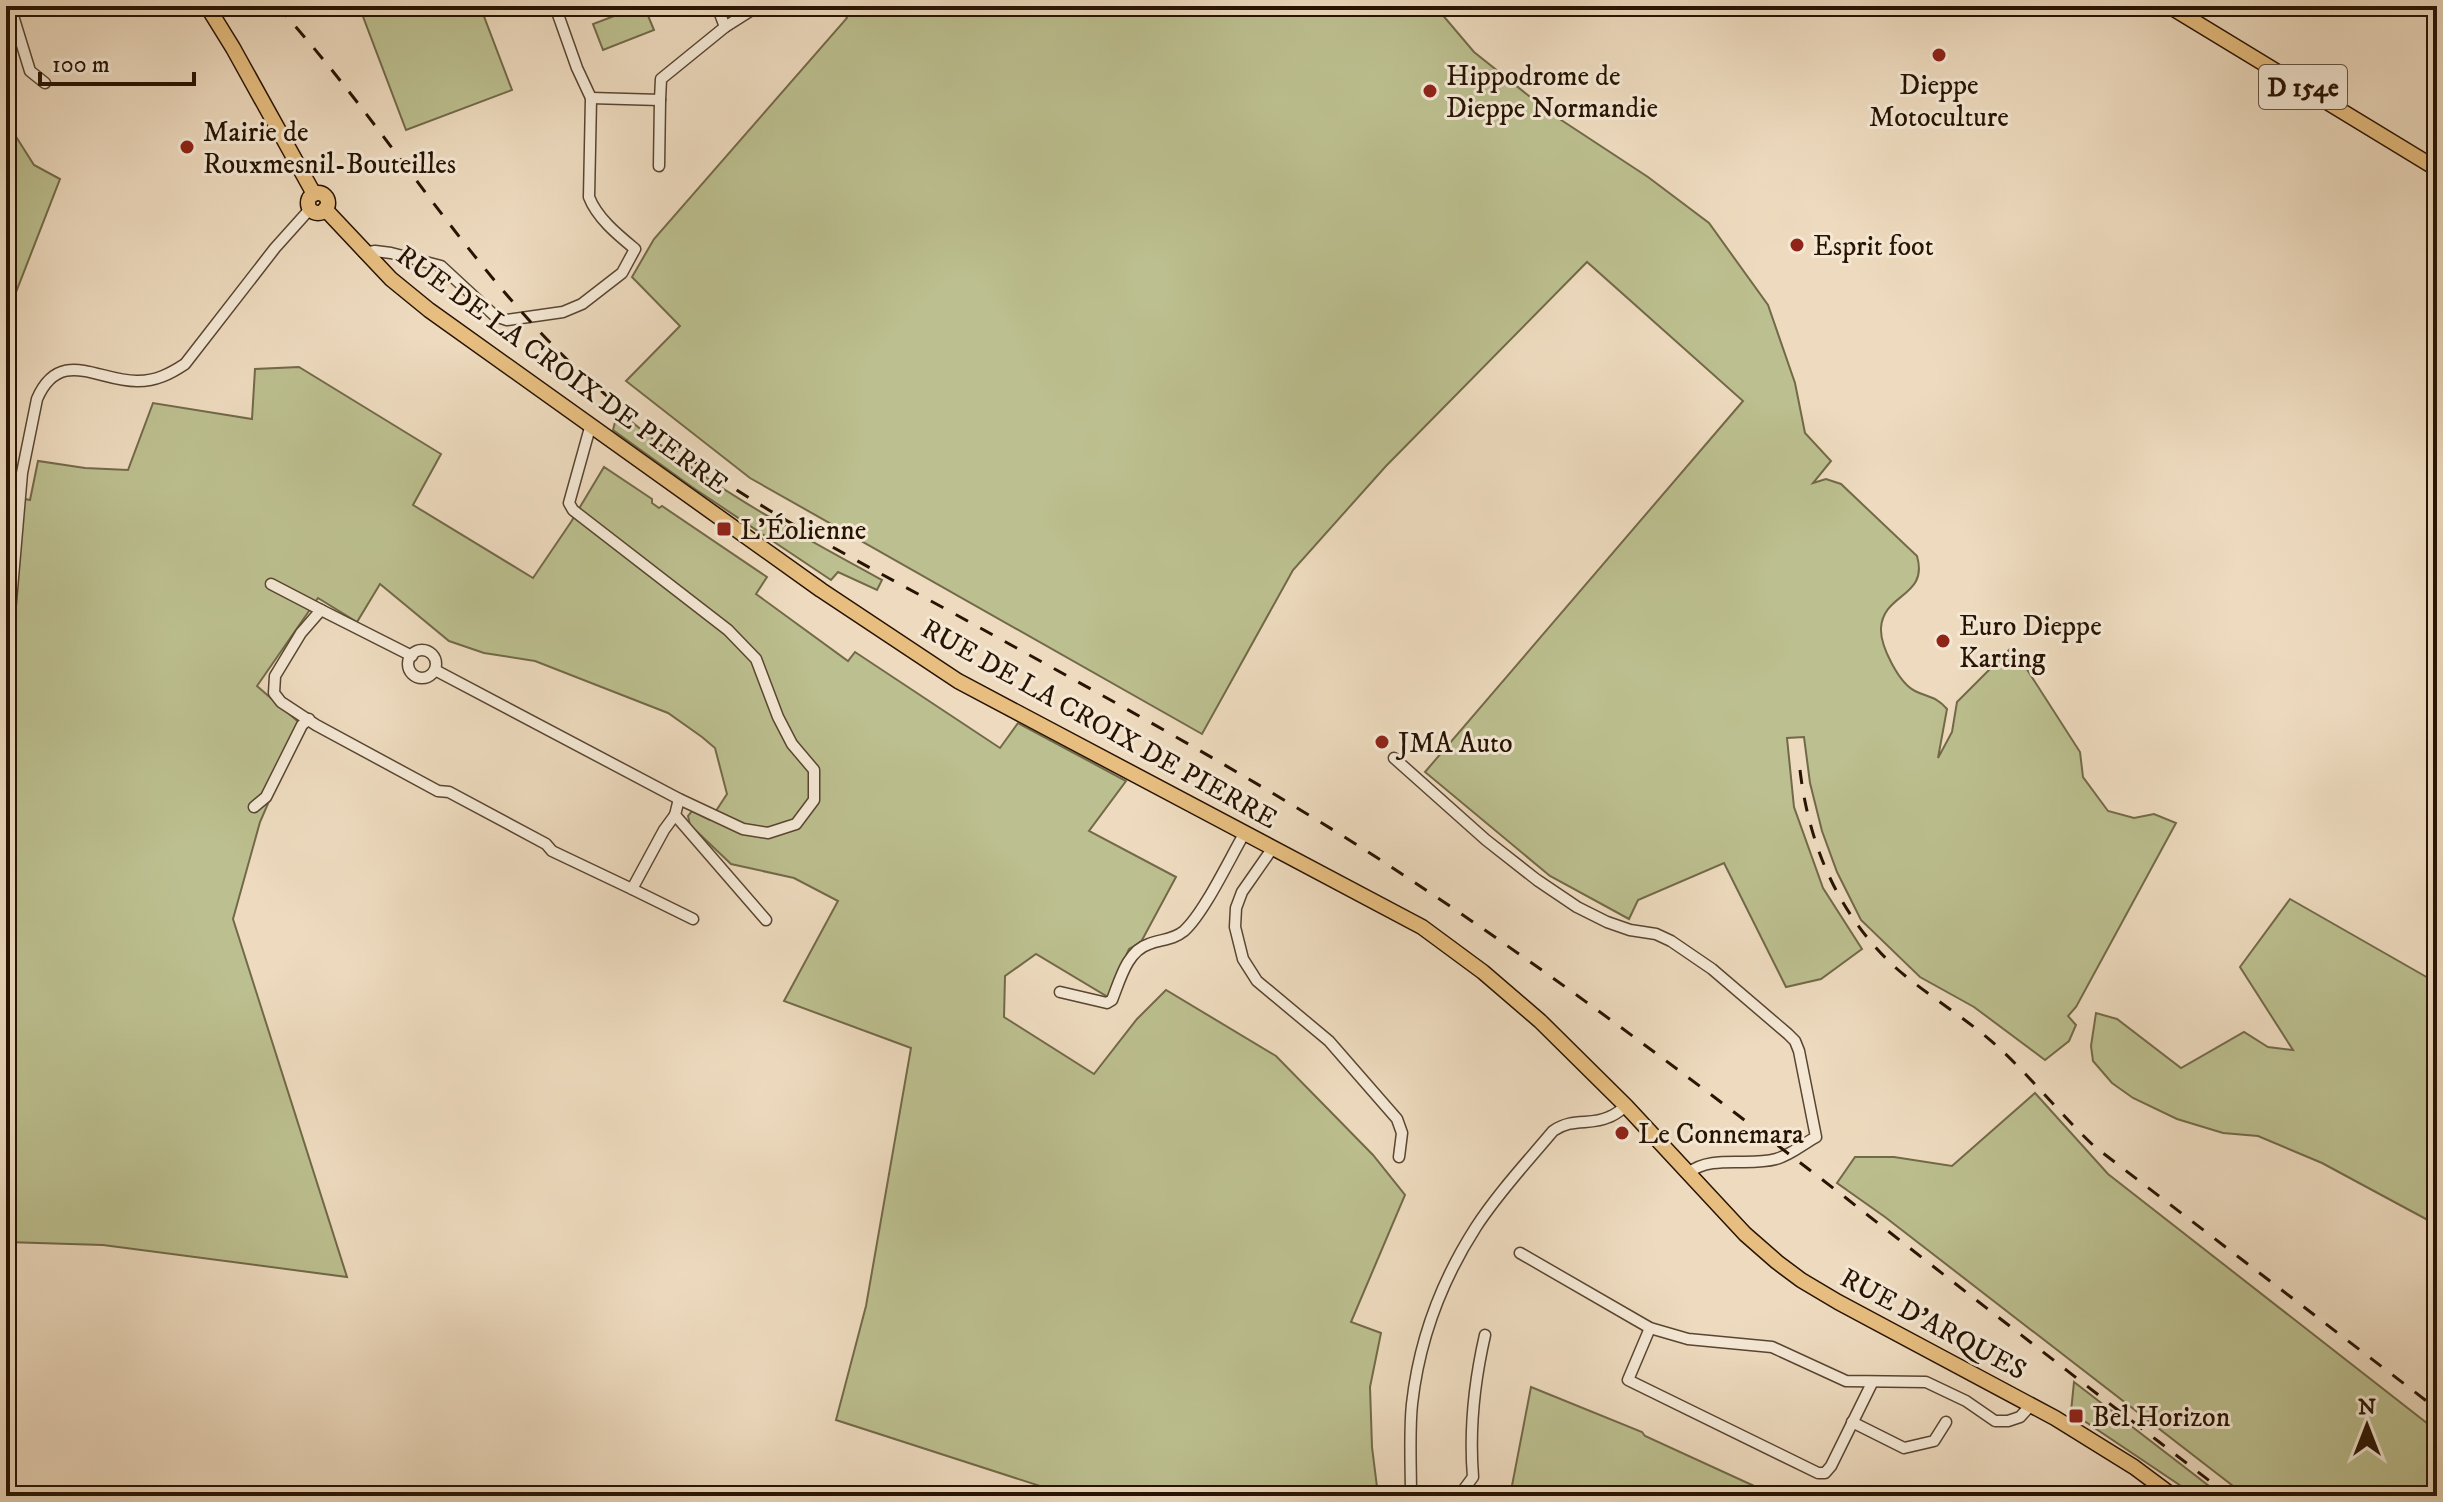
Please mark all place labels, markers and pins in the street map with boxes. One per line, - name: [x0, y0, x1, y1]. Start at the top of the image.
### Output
- marker: Dieppe Motoculture: [1930, 46, 1948, 64]
- place label: Hippodrome de Dieppe Normandie: [1446, 59, 1658, 126]
- place label: Dieppe Motoculture: [1869, 68, 2009, 135]
- marker: Hippodrome de Dieppe Normandie: [1421, 82, 1439, 100]
- place label: Mairie de Rouxmesnil-Bouteilles: [203, 115, 456, 182]
- marker: Mairie de Rouxmesnil-Bouteilles: [178, 138, 196, 156]
- place label: Esprit foot: [1813, 229, 1934, 264]
- marker: Esprit foot: [1788, 236, 1806, 254]
- place label: L'Éolienne: [740, 513, 866, 548]
- marker: L'Éolienne: [715, 520, 733, 538]
- place label: Euro Dieppe Karting: [1959, 609, 2102, 676]
- marker: Euro Dieppe Karting: [1934, 632, 1952, 650]
- place label: JMA Auto: [1395, 726, 1513, 761]
- marker: JMA Auto: [1373, 733, 1391, 751]
- place label: Le Connemara: [1638, 1117, 1804, 1152]
- marker: Le Connemara: [1613, 1124, 1631, 1142]
- place label: Bel Horizon: [2092, 1400, 2231, 1435]
- marker: Bel Horizon: [2067, 1407, 2085, 1425]

